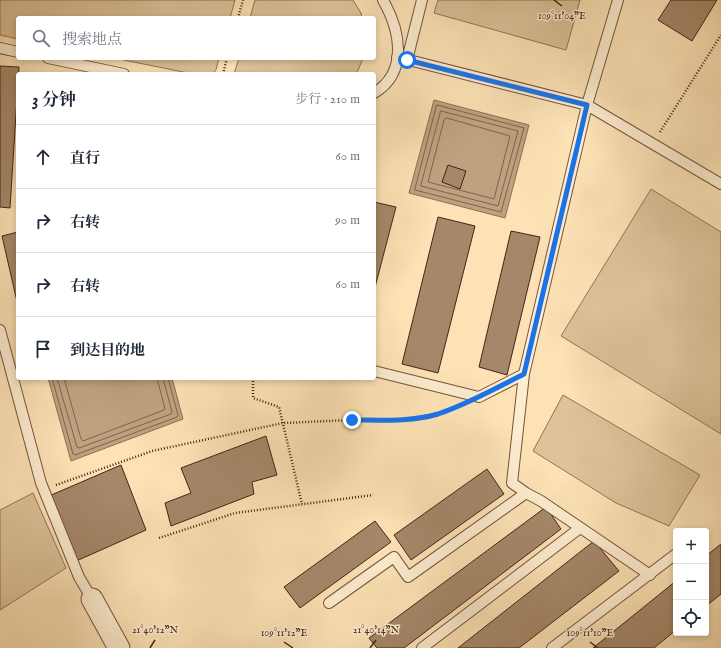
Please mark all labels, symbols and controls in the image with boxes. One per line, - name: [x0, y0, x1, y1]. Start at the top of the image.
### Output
- text: 109°11'04"E: [538, 10, 586, 23]
- search box: [16, 16, 376, 60]
- icon: search: [30, 27, 52, 49]
- text: 搜索地点: [62, 30, 122, 49]
- route start: [398, 51, 416, 69]
- text: 3 分钟: [32, 90, 76, 111]
- text: 步行 · 210 m: [295, 91, 360, 108]
- icon: ahead: [32, 146, 54, 168]
- text: 60 m: [335, 148, 360, 165]
- text: 直行: [70, 149, 100, 168]
- icon: right: [32, 210, 54, 232]
- text: 90 m: [335, 212, 360, 229]
- text: 右转: [70, 213, 100, 232]
- icon: right: [32, 274, 54, 296]
- text: 60 m: [335, 276, 360, 293]
- text: 右转: [70, 277, 100, 296]
- icon: arrive: [32, 338, 54, 360]
- text: 到达目的地: [70, 341, 145, 360]
- route end: [343, 411, 361, 429]
- map controls: [673, 528, 709, 636]
- button: +: [673, 528, 709, 564]
- button: −: [673, 564, 709, 600]
- button: locate: [673, 600, 709, 636]
- text: 21°40'12"N: [132, 624, 178, 637]
- text: 21°40'14"N: [353, 624, 400, 637]
- text: 109°11'12"E: [261, 627, 307, 640]
- text: 109°11'10"E: [567, 627, 613, 640]

